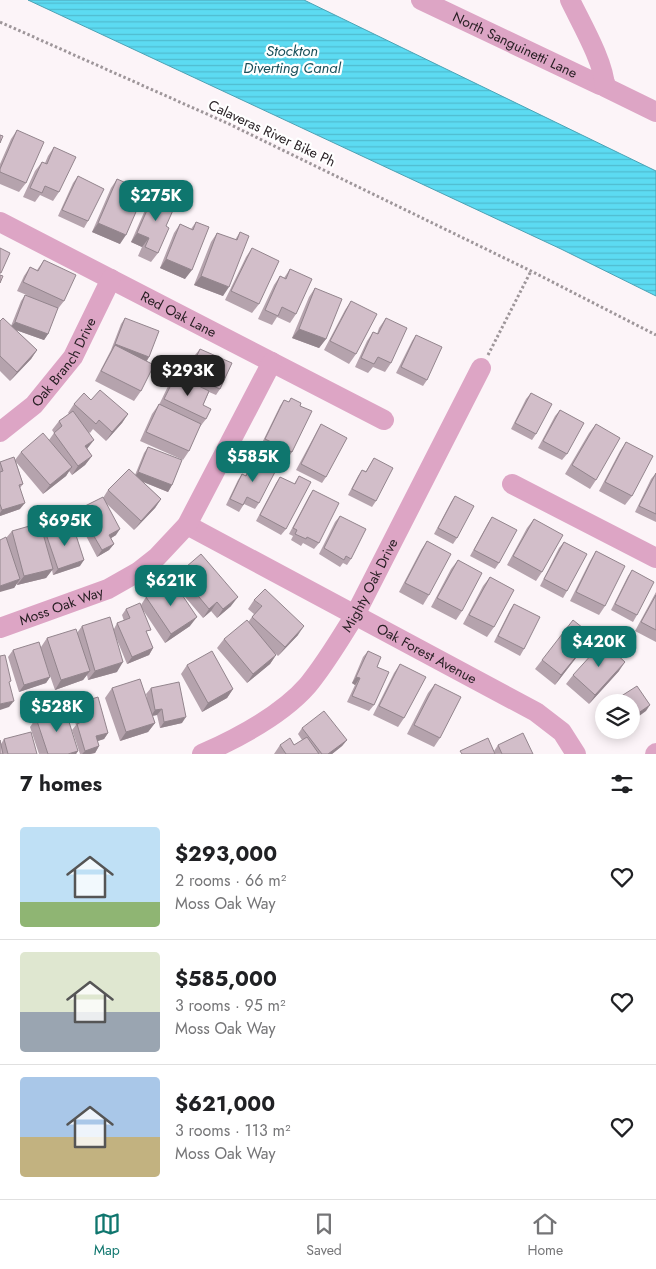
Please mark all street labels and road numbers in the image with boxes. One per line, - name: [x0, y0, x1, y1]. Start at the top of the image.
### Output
- street label: North Sanguinetti Lane: [449, 6, 581, 83]
- street label: Calaveras River Bike Ph: [205, 95, 339, 171]
- street label: Red Oak Lane: [137, 286, 220, 342]
- street label: Oak Branch Drive: [27, 314, 101, 411]
- street label: Mighty Oak Drive: [337, 535, 403, 636]
- street label: Moss Oak Way: [16, 581, 107, 630]
- street label: Oak Forest Avenue: [373, 618, 480, 689]

